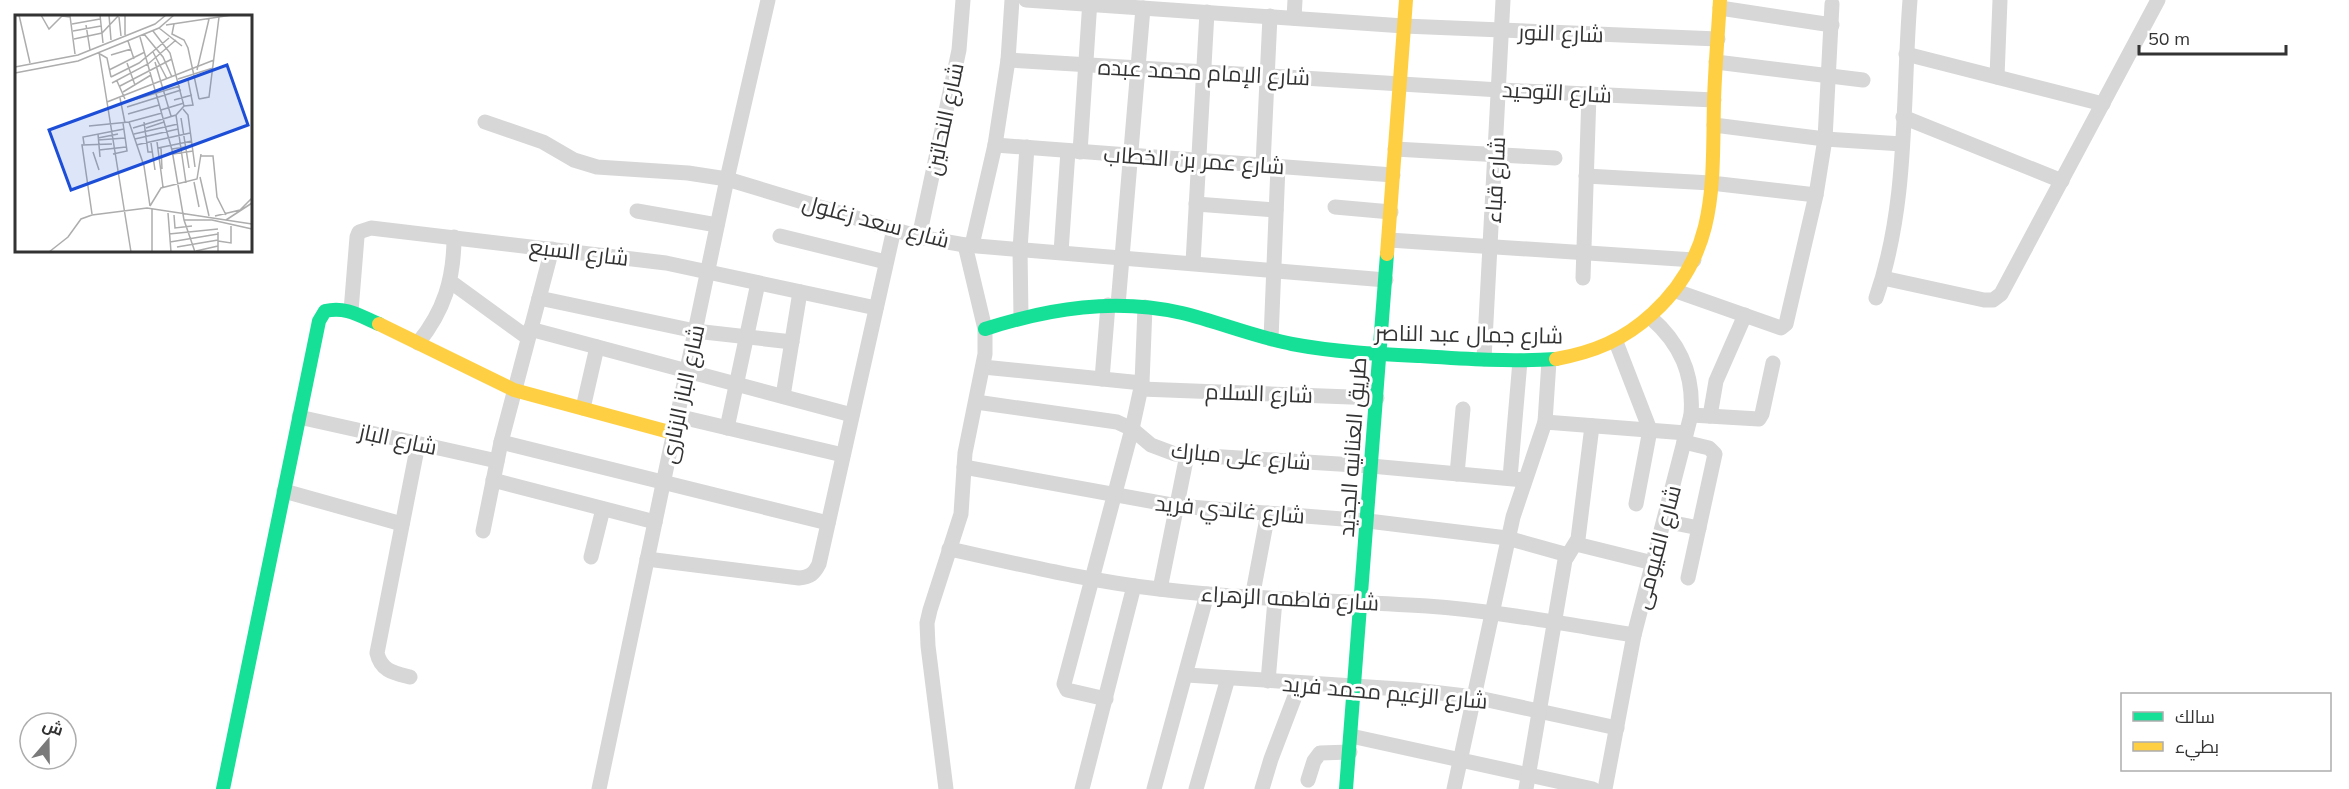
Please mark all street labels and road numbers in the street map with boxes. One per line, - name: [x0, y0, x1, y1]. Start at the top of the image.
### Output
- street label: شارع النور: [1516, 17, 1604, 49]
- street label: شارع الإمام محمد عبده: [1097, 52, 1311, 94]
- street label: شارع النحاتين: [918, 60, 971, 178]
- street label: شارع التوحيد: [1501, 75, 1613, 110]
- street label: شارع قباء: [1479, 136, 1512, 224]
- street label: شارع عمر بن الخطاب: [1103, 140, 1285, 181]
- street label: شارع سعد زغلول: [799, 188, 953, 255]
- street label: شارع السبع: [528, 232, 630, 273]
- street label: شارع جمال عبد الناصر: [1373, 318, 1563, 351]
- street label: شارع الباز الزنارى: [654, 322, 711, 466]
- street label: طريق العنانيه الجديد: [1332, 356, 1372, 538]
- street label: شارع السلام: [1205, 377, 1313, 411]
- street label: شارع الباز: [354, 417, 440, 462]
- street label: شارع على مبارك: [1170, 436, 1312, 477]
- street label: شارع الفيومى: [1627, 482, 1688, 612]
- street label: شارع غاندي فريد: [1154, 489, 1306, 532]
- street label: شارع فاطمه الزهراء: [1200, 579, 1380, 618]
- street label: شارع الزعيم محمد فريد: [1281, 669, 1489, 717]

